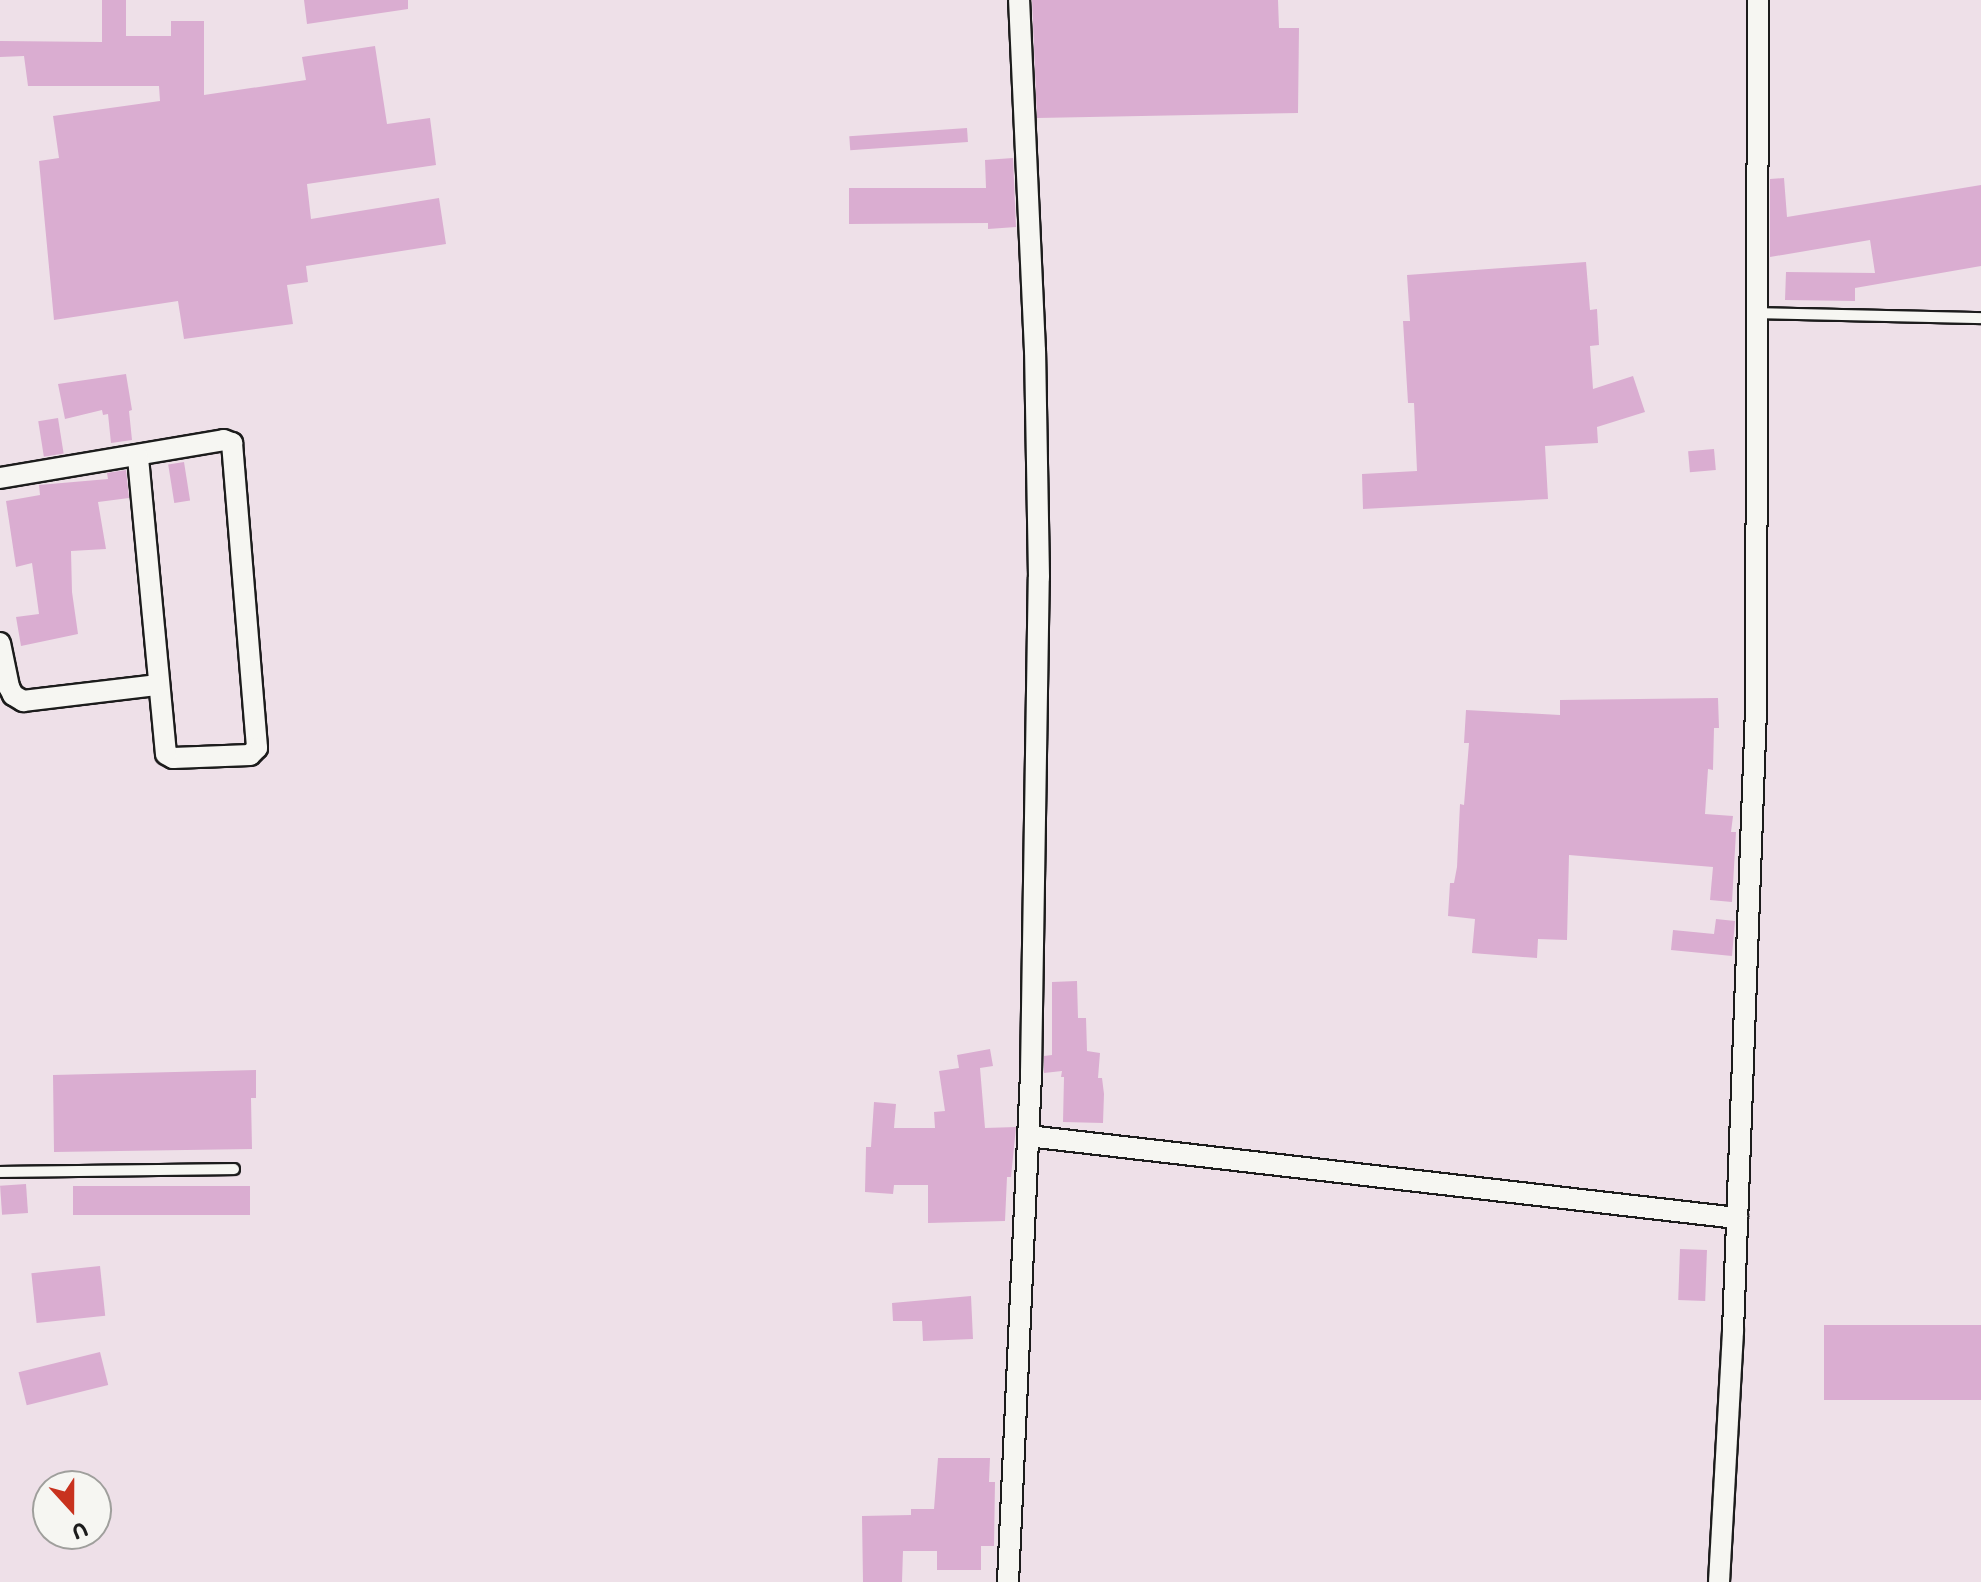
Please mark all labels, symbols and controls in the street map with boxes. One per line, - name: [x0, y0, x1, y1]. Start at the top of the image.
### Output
- north arrow: [32, 1470, 112, 1550]
- text: U: [68, 1516, 92, 1546]

